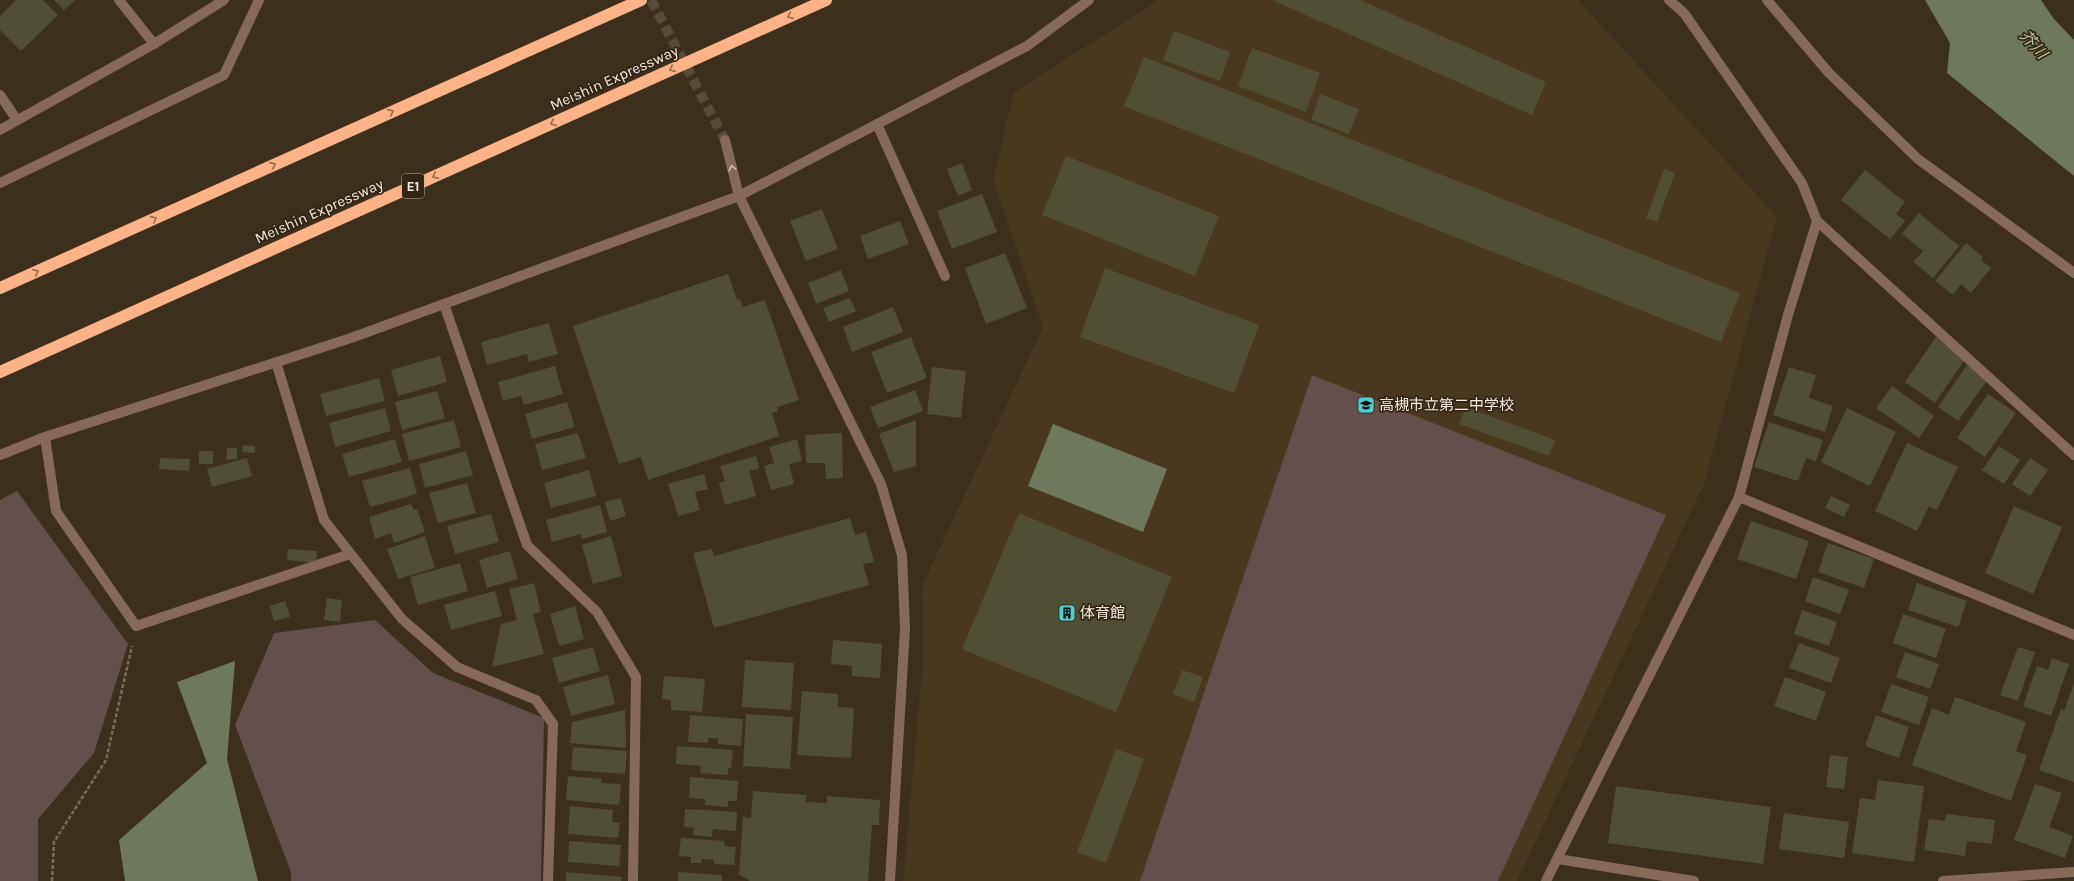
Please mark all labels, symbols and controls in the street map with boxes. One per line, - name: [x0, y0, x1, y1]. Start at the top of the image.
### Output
- one-way arrow: [787, 11, 795, 19]
- water label: 芥川: [2016, 26, 2053, 64]
- street label: Meishin Expressway: [547, 42, 681, 114]
- one-way arrow: [668, 64, 676, 72]
- one-way arrow: [387, 109, 395, 117]
- one-way arrow: [550, 118, 557, 126]
- one-way arrow: [269, 162, 276, 170]
- one-way arrow: [728, 165, 736, 171]
- one-way arrow: [431, 171, 439, 179]
- road number: E1: [402, 174, 424, 198]
- street label: Meishin Expressway: [252, 175, 386, 247]
- one-way arrow: [150, 216, 158, 224]
- one-way arrow: [31, 269, 39, 277]
- school or university icon: 高槻市立第二中学校: [1356, 395, 1376, 415]
- place label: 高槻市立第二中学校: [1379, 396, 1514, 414]
- building icon: 体育館: [1057, 603, 1077, 623]
- place label: 体育館: [1080, 604, 1125, 622]

